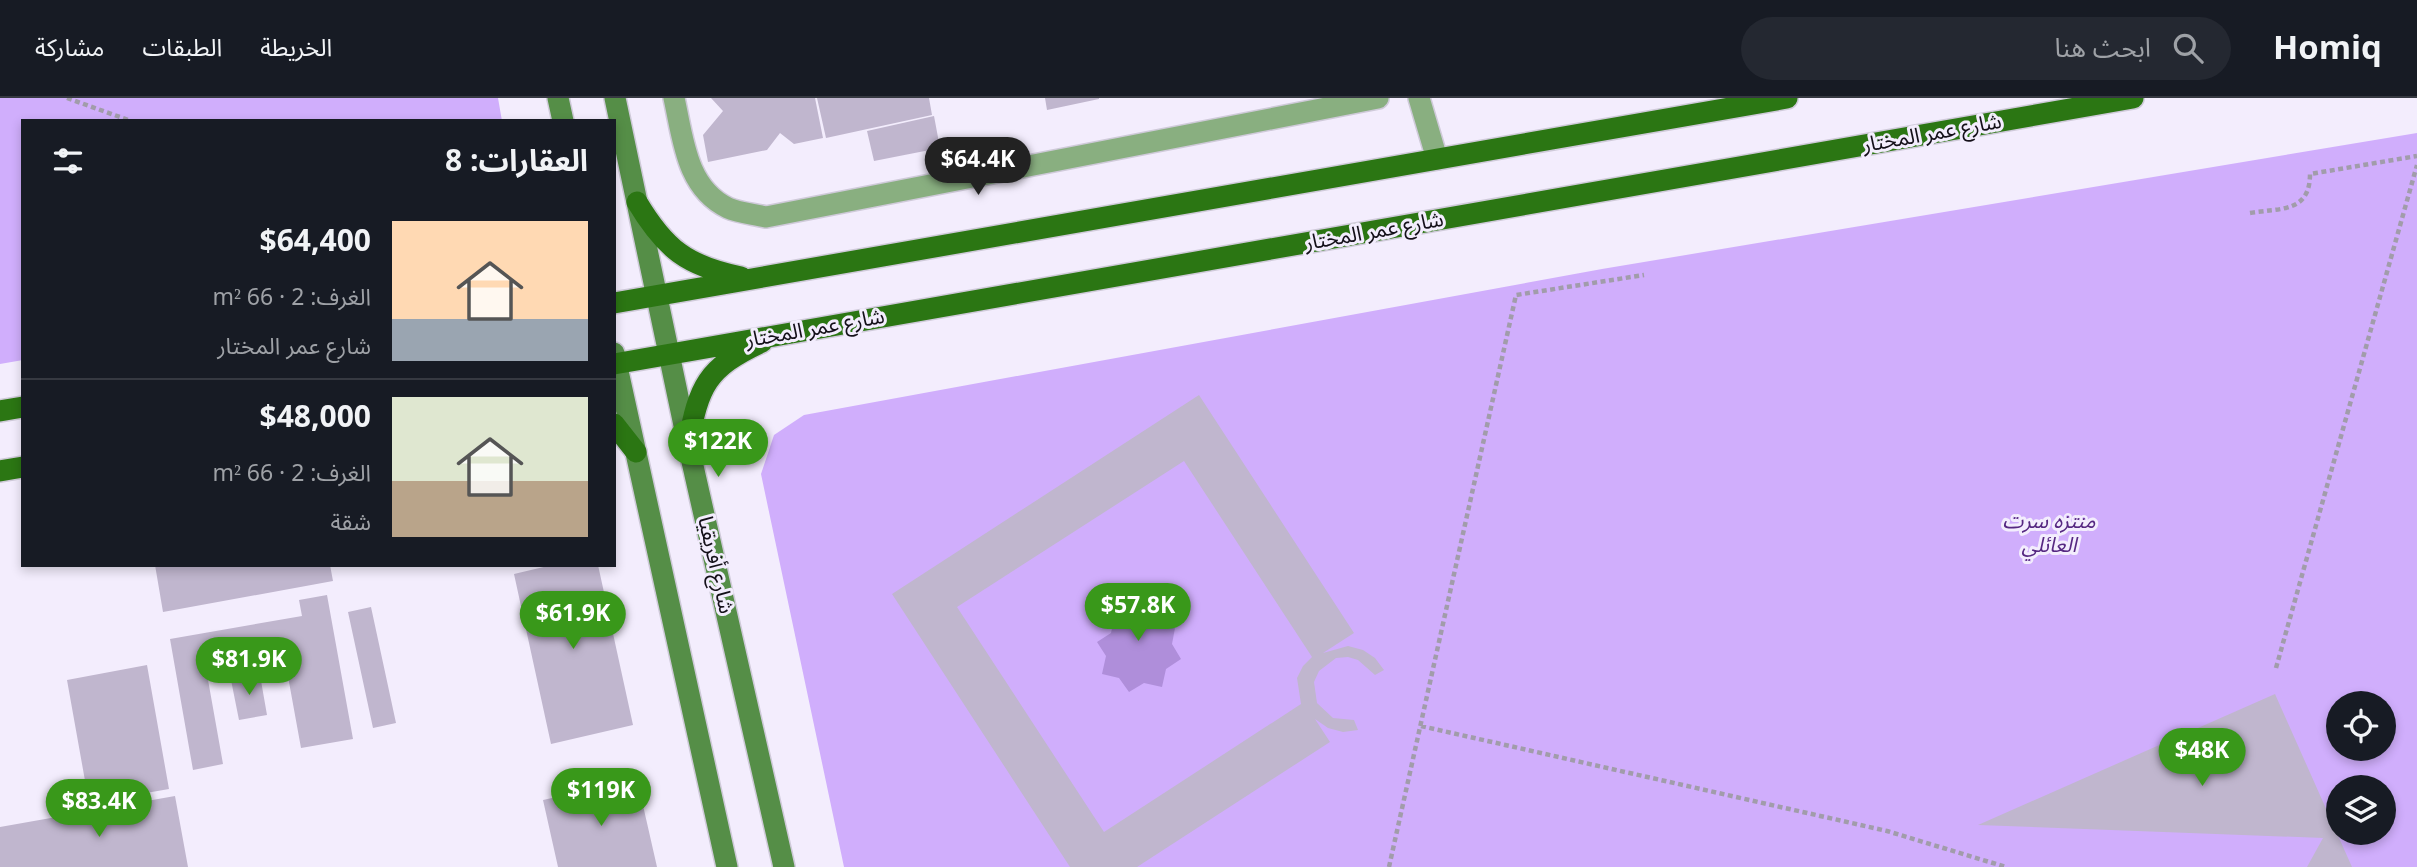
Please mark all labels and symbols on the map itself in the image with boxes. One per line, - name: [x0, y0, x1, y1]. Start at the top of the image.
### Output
- street label: شارع عمر المختار: [1858, 99, 2005, 167]
- pin: $64.4K: [921, 138, 1035, 197]
- street label: شارع عمر المختار: [1300, 197, 1447, 265]
- street label: شارع عمر المختار: [741, 294, 888, 362]
- pin: $122K: [669, 420, 767, 479]
- park label: منتزه سرت العائلي: [2002, 499, 2096, 567]
- street label: شارع أفريقيا: [683, 512, 749, 618]
- pin: $57.8K: [1081, 584, 1195, 643]
- pin: $61.9K: [516, 592, 630, 651]
- pin: $81.9K: [192, 638, 306, 697]
- pin: $48K: [2161, 728, 2243, 788]
- pin: $119K: [552, 768, 650, 828]
- pin: $83.4K: [42, 780, 156, 839]

